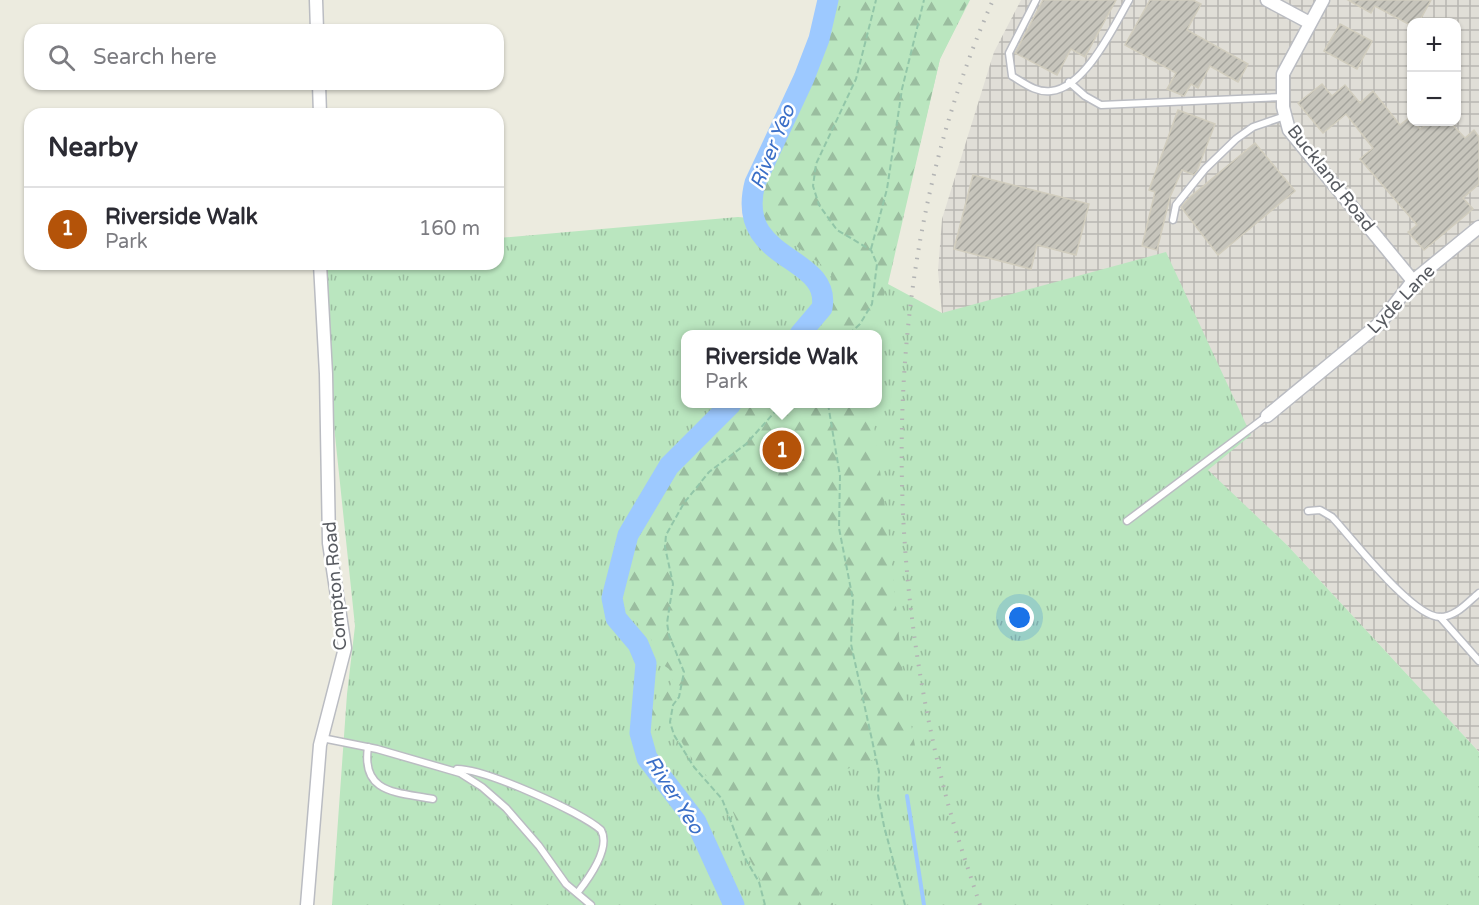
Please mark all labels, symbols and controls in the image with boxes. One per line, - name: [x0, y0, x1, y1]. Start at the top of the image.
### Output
- map controls: [1407, 18, 1461, 126]
- button: +: [1407, 18, 1461, 72]
- search box: [24, 24, 504, 90]
- icon: search: [45, 41, 78, 74]
- text: Search here: [93, 44, 217, 70]
- button: −: [1407, 72, 1461, 126]
- water label: River Yeo: [745, 101, 801, 193]
- street label: Buckland Road: [1282, 120, 1380, 236]
- text: Nearby: [48, 132, 138, 163]
- text: Riverside Walk: [105, 204, 258, 230]
- text: 1: [61, 217, 74, 241]
- text: 160 m: [419, 217, 480, 241]
- text: Park: [105, 230, 148, 254]
- street label: Lyde Lane: [1363, 260, 1439, 338]
- popup: [681, 330, 882, 408]
- text: Riverside Walk: [705, 344, 858, 370]
- text: Park: [705, 370, 748, 394]
- pin: 1: [762, 428, 802, 472]
- street label: Compton Road: [318, 521, 352, 651]
- your location: [1005, 603, 1034, 632]
- water label: River Yeo: [640, 751, 709, 839]

